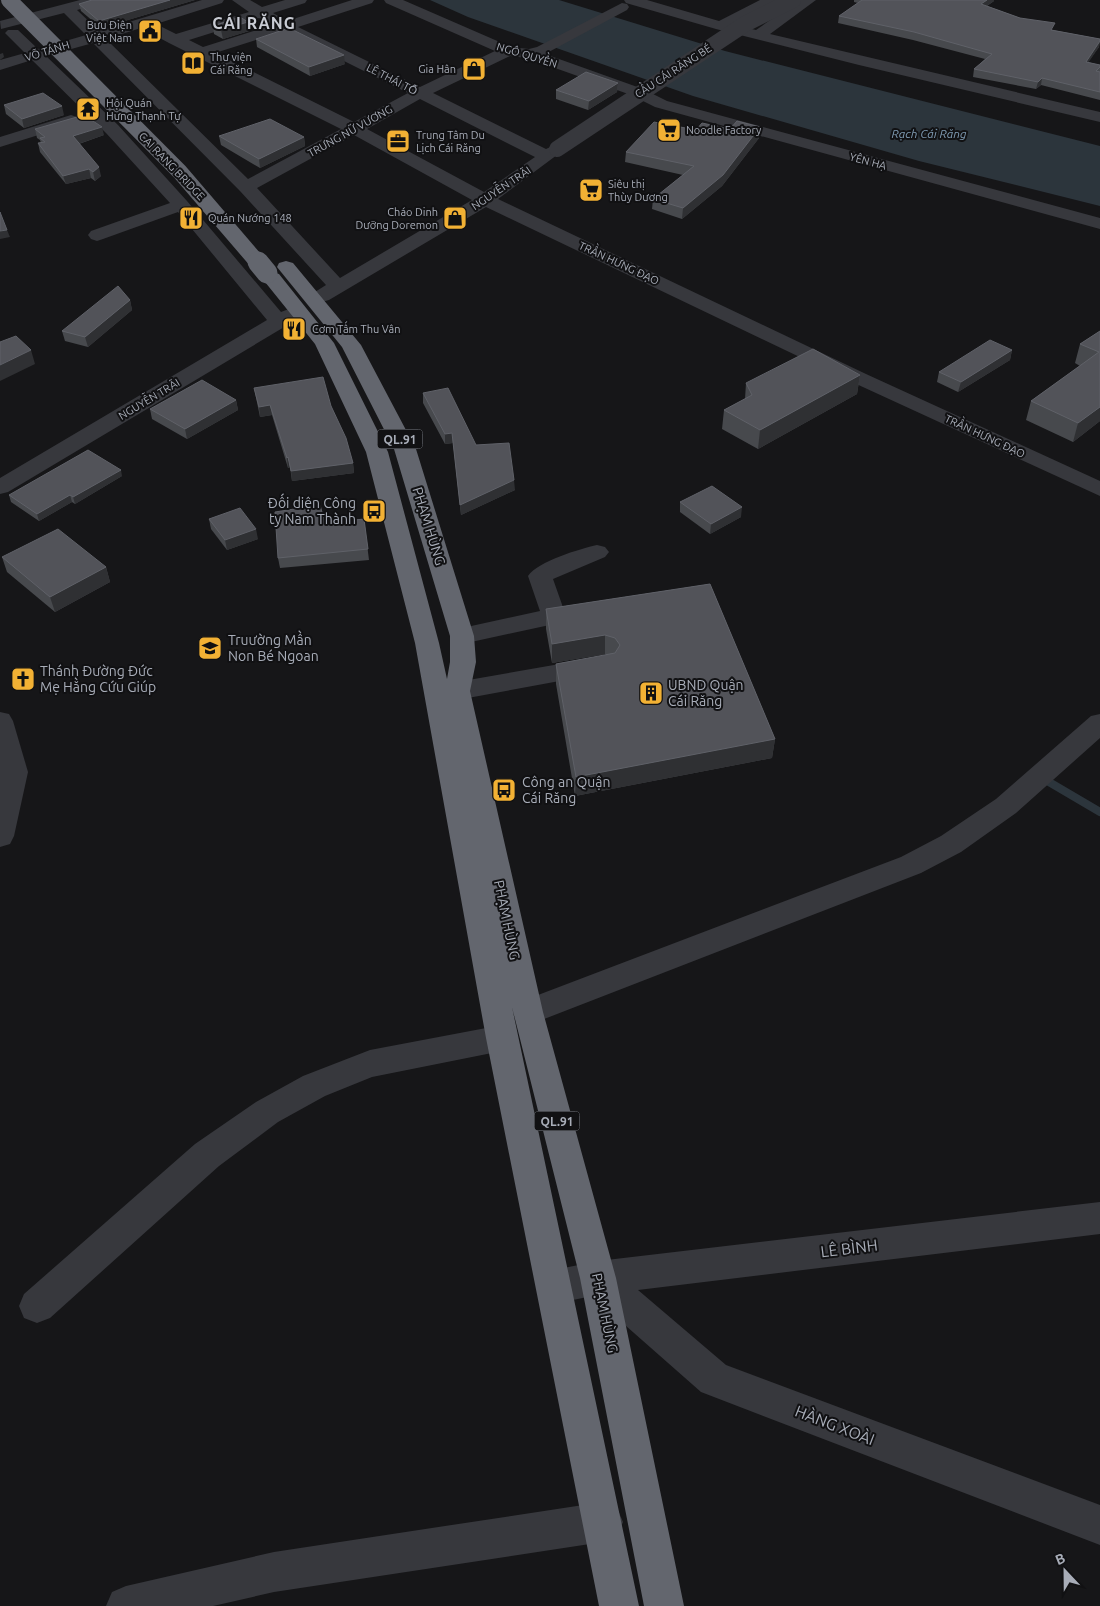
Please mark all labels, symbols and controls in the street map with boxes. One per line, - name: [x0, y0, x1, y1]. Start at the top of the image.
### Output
- district label: CÁI RĂNG: [212, 12, 296, 32]
- public building icon: Bưu Điện Việt Nam: [137, 18, 163, 44]
- place label: Bưu Điện Việt Nam: [86, 19, 132, 45]
- street label: NGÔ QUYỀN: [495, 37, 560, 70]
- street label: VÕ TÁNH: [23, 38, 71, 63]
- street label: CẦU CÁI RĂNG BÉ: [631, 39, 713, 100]
- library icon: Thư viện Cái Răng: [180, 50, 206, 76]
- place label: Thư viện Cái Răng: [210, 51, 253, 76]
- shop icon: Gia Hân: [461, 56, 487, 82]
- street label: LÊ THÁI TỔ: [365, 60, 420, 97]
- place label: Gia Hân: [418, 63, 456, 75]
- temple icon: Hội Quán Hưng Thạnh Tự: [75, 96, 101, 122]
- place label: Hội Quán Hưng Thạnh Tự: [106, 97, 181, 123]
- street label: TRƯNG NỮ VƯƠNG: [306, 103, 394, 159]
- supermarket icon: Noodle Factory: [656, 117, 682, 143]
- place label: Noodle Factory: [686, 124, 762, 136]
- water label: Rạch Cái Răng: [892, 127, 967, 141]
- office icon: Trung Tâm Du Lịch Cái Răng: [385, 128, 411, 154]
- place label: Trung Tâm Du Lịch Cái Răng: [416, 129, 485, 155]
- street label: CAI RANG BRIDGE: [137, 130, 207, 202]
- street label: YÊN HẠ: [848, 149, 889, 173]
- street label: NGUYỄN TRÃI: [468, 162, 533, 212]
- supermarket icon: Siêu thị Thùy Dương: [578, 177, 604, 203]
- place label: Siêu thị Thùy Dương: [608, 178, 668, 203]
- restaurant icon: Quán Nướng 148: [178, 205, 204, 231]
- shop icon: Cháo Dinh Dưỡng Doremon: [442, 205, 468, 231]
- place label: Cháo Dinh Dưỡng Doremon: [356, 206, 438, 231]
- place label: Quán Nướng 148: [208, 212, 292, 224]
- street label: TRẦN HƯNG ĐẠO: [577, 236, 663, 288]
- restaurant icon: Cơm Tấm Thu Vân: [281, 316, 307, 342]
- place label: Cơm Tấm Thu Vân: [312, 321, 401, 335]
- street label: NGUYỄN TRÃI: [115, 374, 182, 422]
- street label: TRẦN HƯNG ĐẠO: [943, 409, 1029, 461]
- road number: QL.91: [378, 429, 422, 448]
- street label: PHẠM HÙNG: [409, 485, 449, 567]
- place label: Đối diện Công ty Nam Thành: [268, 493, 356, 527]
- bus stop icon: Đối diện Công ty Nam Thành: [361, 498, 387, 524]
- place label: Truường Mần Non Bé Ngoan: [228, 630, 319, 664]
- school or university icon: Truường Mần Non Bé Ngoan: [197, 635, 223, 661]
- place label: Thánh Đường Đức Mẹ Hằng Cứu Giúp: [40, 663, 156, 695]
- church icon: Thánh Đường Đức Mẹ Hằng Cứu Giúp: [10, 666, 36, 692]
- place label: UBND Quận Cái Răng: [668, 677, 744, 709]
- building icon: UBND Quận Cái Răng: [638, 680, 664, 706]
- place label: Công an Quận Cái Răng: [522, 774, 610, 806]
- bus stop icon: Công an Quận Cái Răng: [491, 777, 517, 803]
- street label: PHẠM HÙNG: [491, 878, 524, 961]
- road number: QL.91: [534, 1112, 580, 1130]
- street label: LÊ BÌNH: [819, 1234, 879, 1260]
- street label: PHẠM HÙNG: [589, 1271, 622, 1354]
- street label: HÀNG XOÀI: [793, 1400, 878, 1448]
- north arrow: [1040, 1546, 1090, 1596]
- text: B: [1053, 1550, 1067, 1568]

